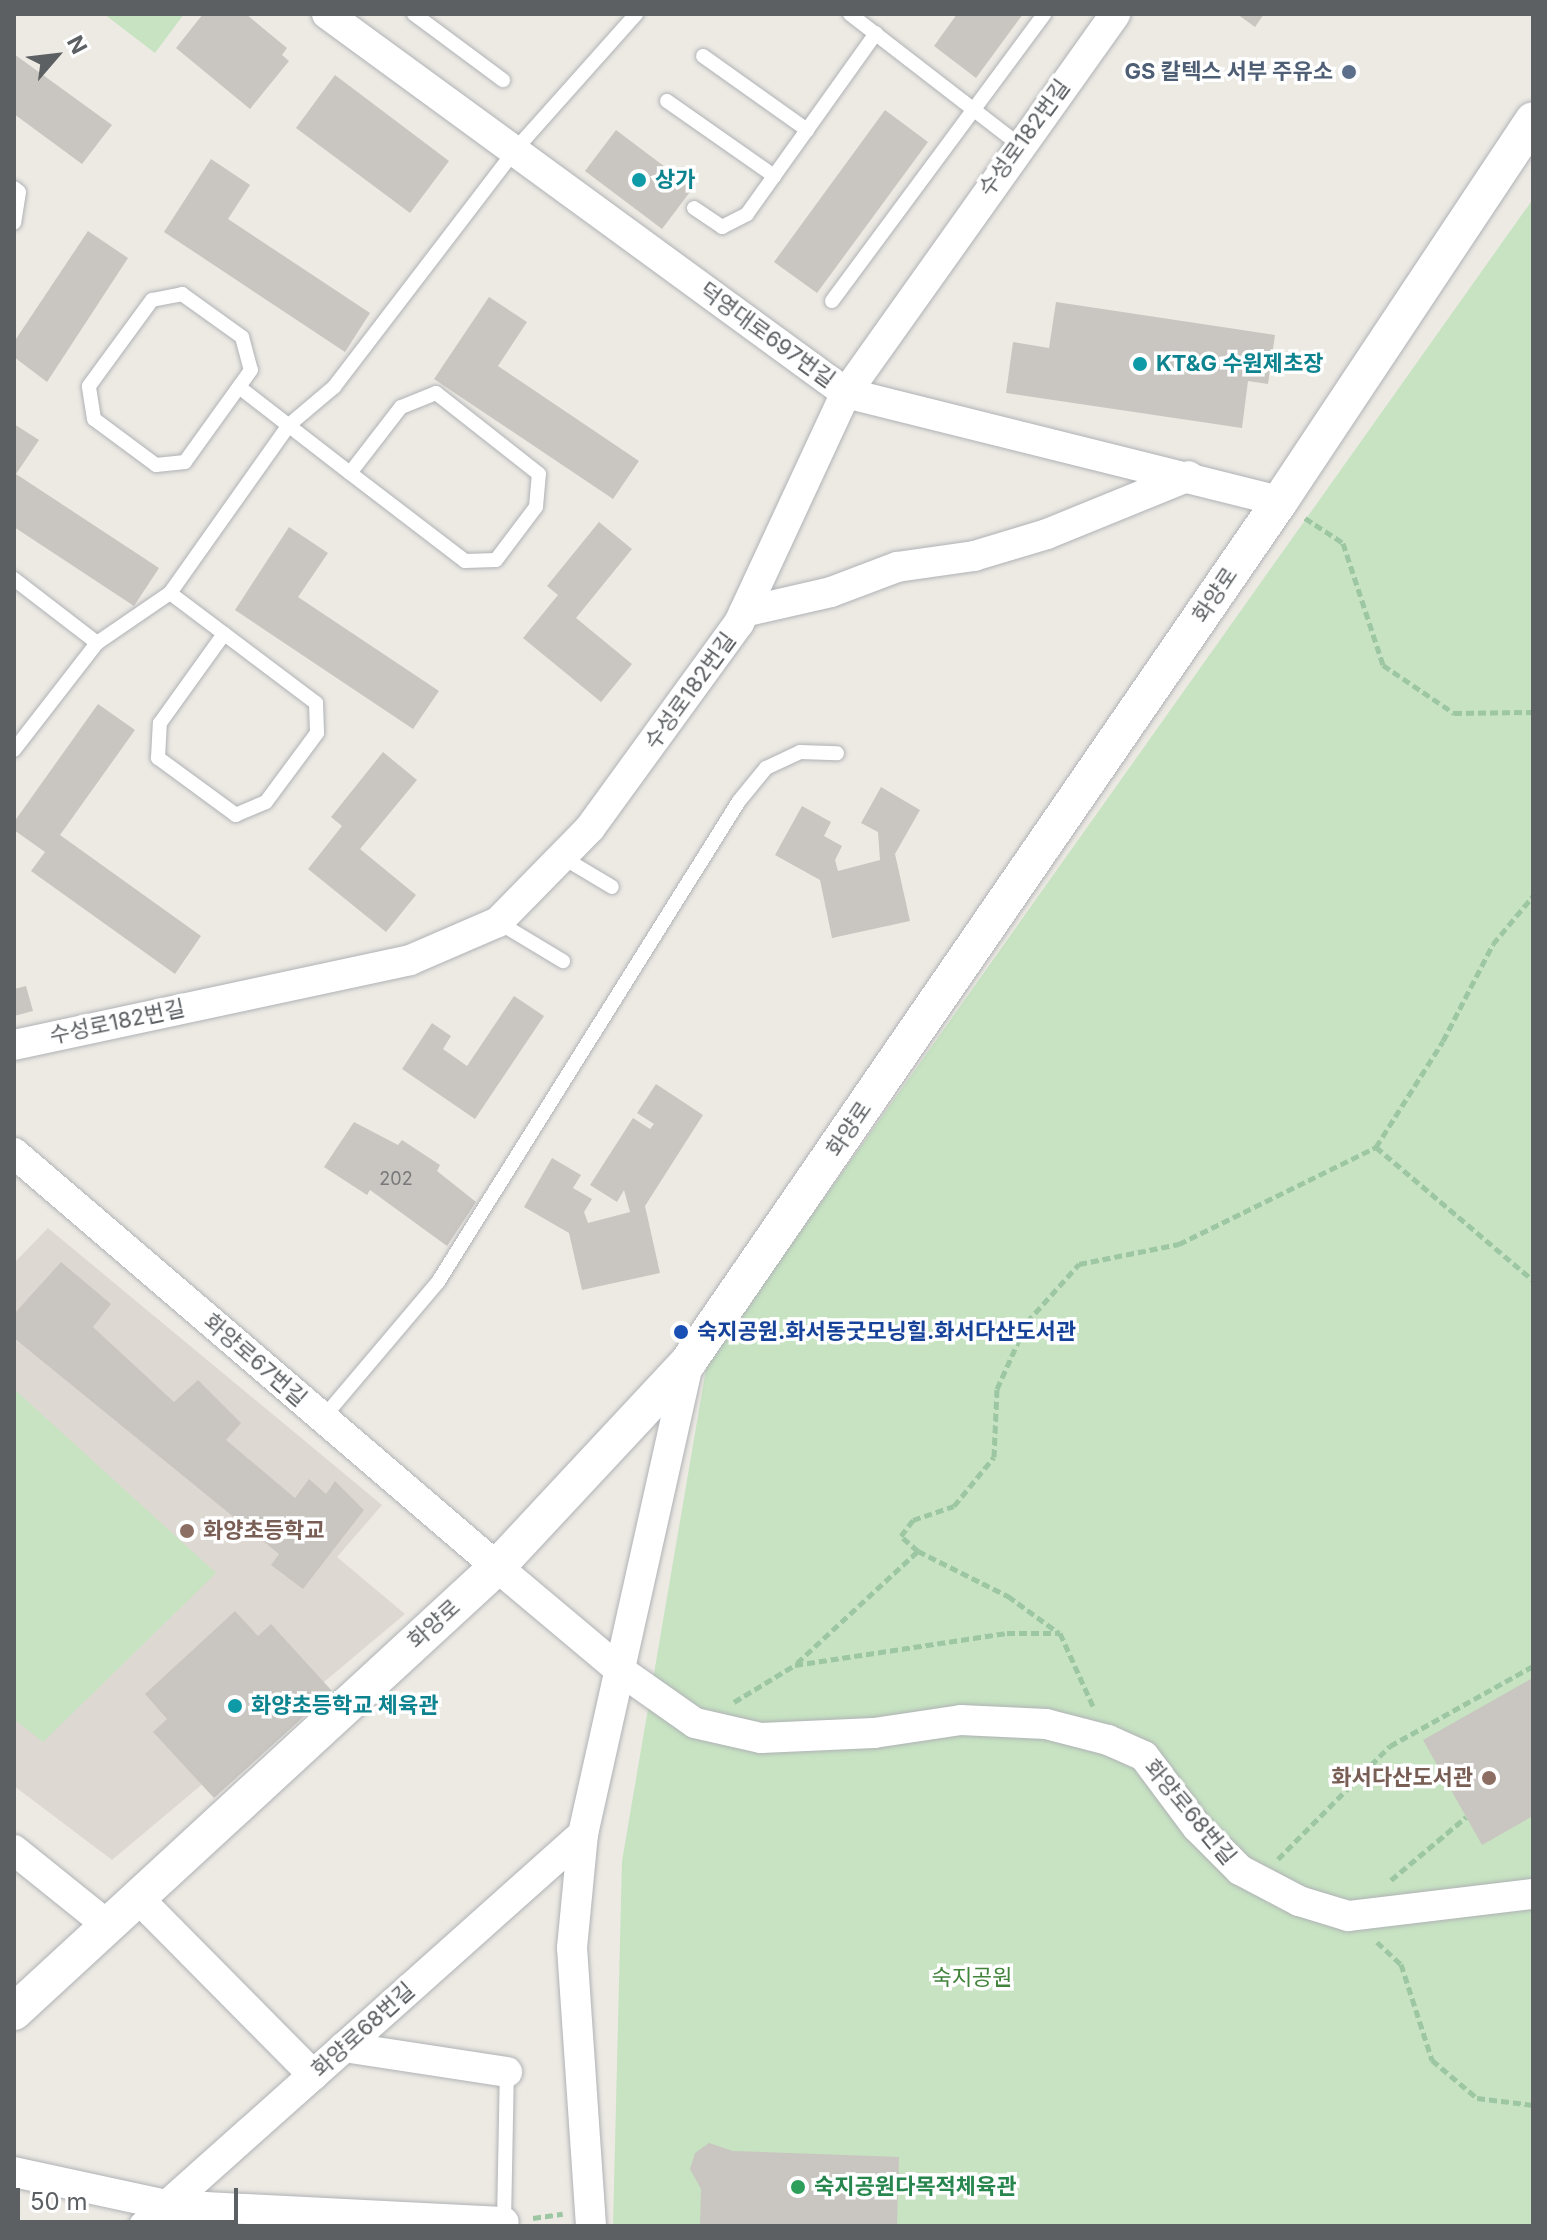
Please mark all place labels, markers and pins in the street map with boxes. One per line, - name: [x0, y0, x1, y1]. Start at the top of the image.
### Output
- place label: GS 칼텍스 서부 주유소: [1125, 59, 1333, 85]
- marker: GS 칼텍스 서부 주유소: [1340, 63, 1358, 81]
- place label: 상가: [655, 167, 695, 193]
- marker: 상가: [630, 171, 648, 189]
- place label: KT&G 수원제초장: [1156, 351, 1323, 377]
- marker: KT&G 수원제초장: [1131, 355, 1149, 373]
- place label: 숙지공원.화서동굿모닝힐.화서다산도서관: [697, 1319, 1076, 1345]
- marker: 숙지공원.화서동굿모닝힐.화서다산도서관: [672, 1323, 690, 1341]
- place label: 화양초등학교: [203, 1518, 324, 1544]
- marker: 화양초등학교: [178, 1522, 196, 1540]
- place label: 화양초등학교 체육관: [251, 1693, 438, 1719]
- marker: 화양초등학교 체육관: [226, 1697, 244, 1715]
- place label: 화서다산도서관: [1331, 1765, 1473, 1791]
- marker: 화서다산도서관: [1480, 1769, 1498, 1787]
- place label: 숙지공원다목적체육관: [814, 2174, 1016, 2200]
- marker: 숙지공원다목적체육관: [789, 2178, 807, 2196]

